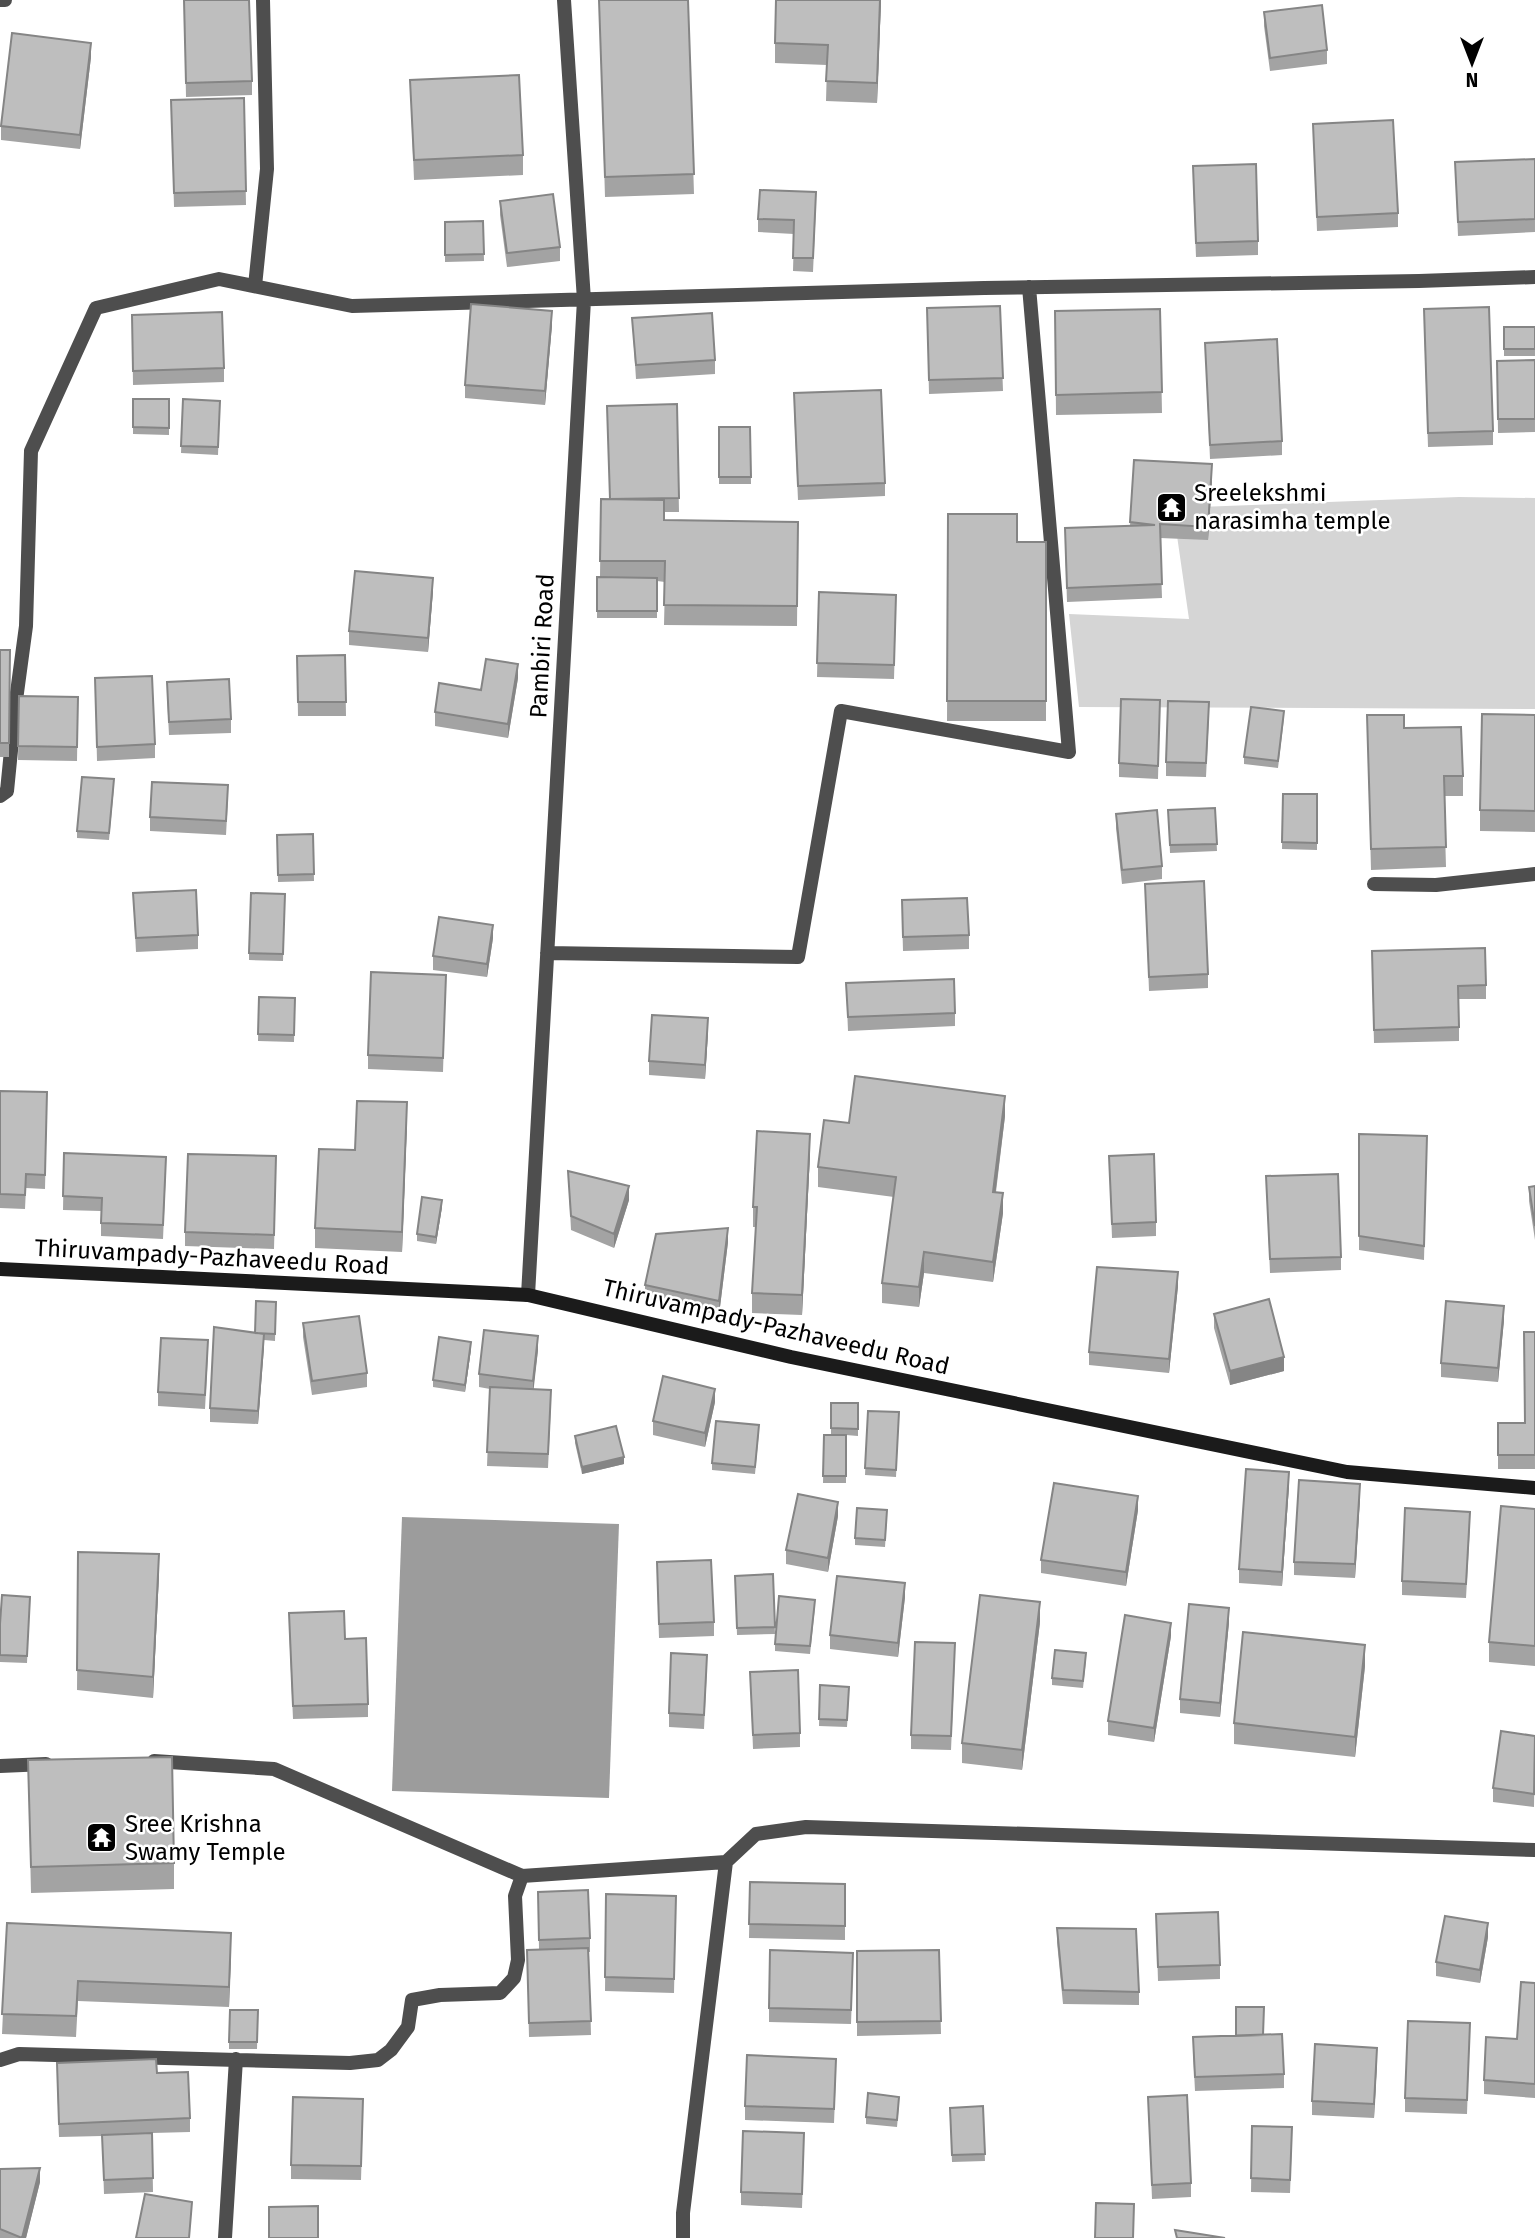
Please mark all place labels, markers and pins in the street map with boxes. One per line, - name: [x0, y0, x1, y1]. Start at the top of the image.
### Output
- place label: Sreelekshmi narasimha temple: [1194, 479, 1391, 535]
- temple icon: Sreelekshmi narasimha temple: [1154, 490, 1188, 524]
- place label: Sree Krishna Swamy Temple: [125, 1810, 286, 1866]
- temple icon: Sree Krishna Swamy Temple: [85, 1821, 119, 1855]

